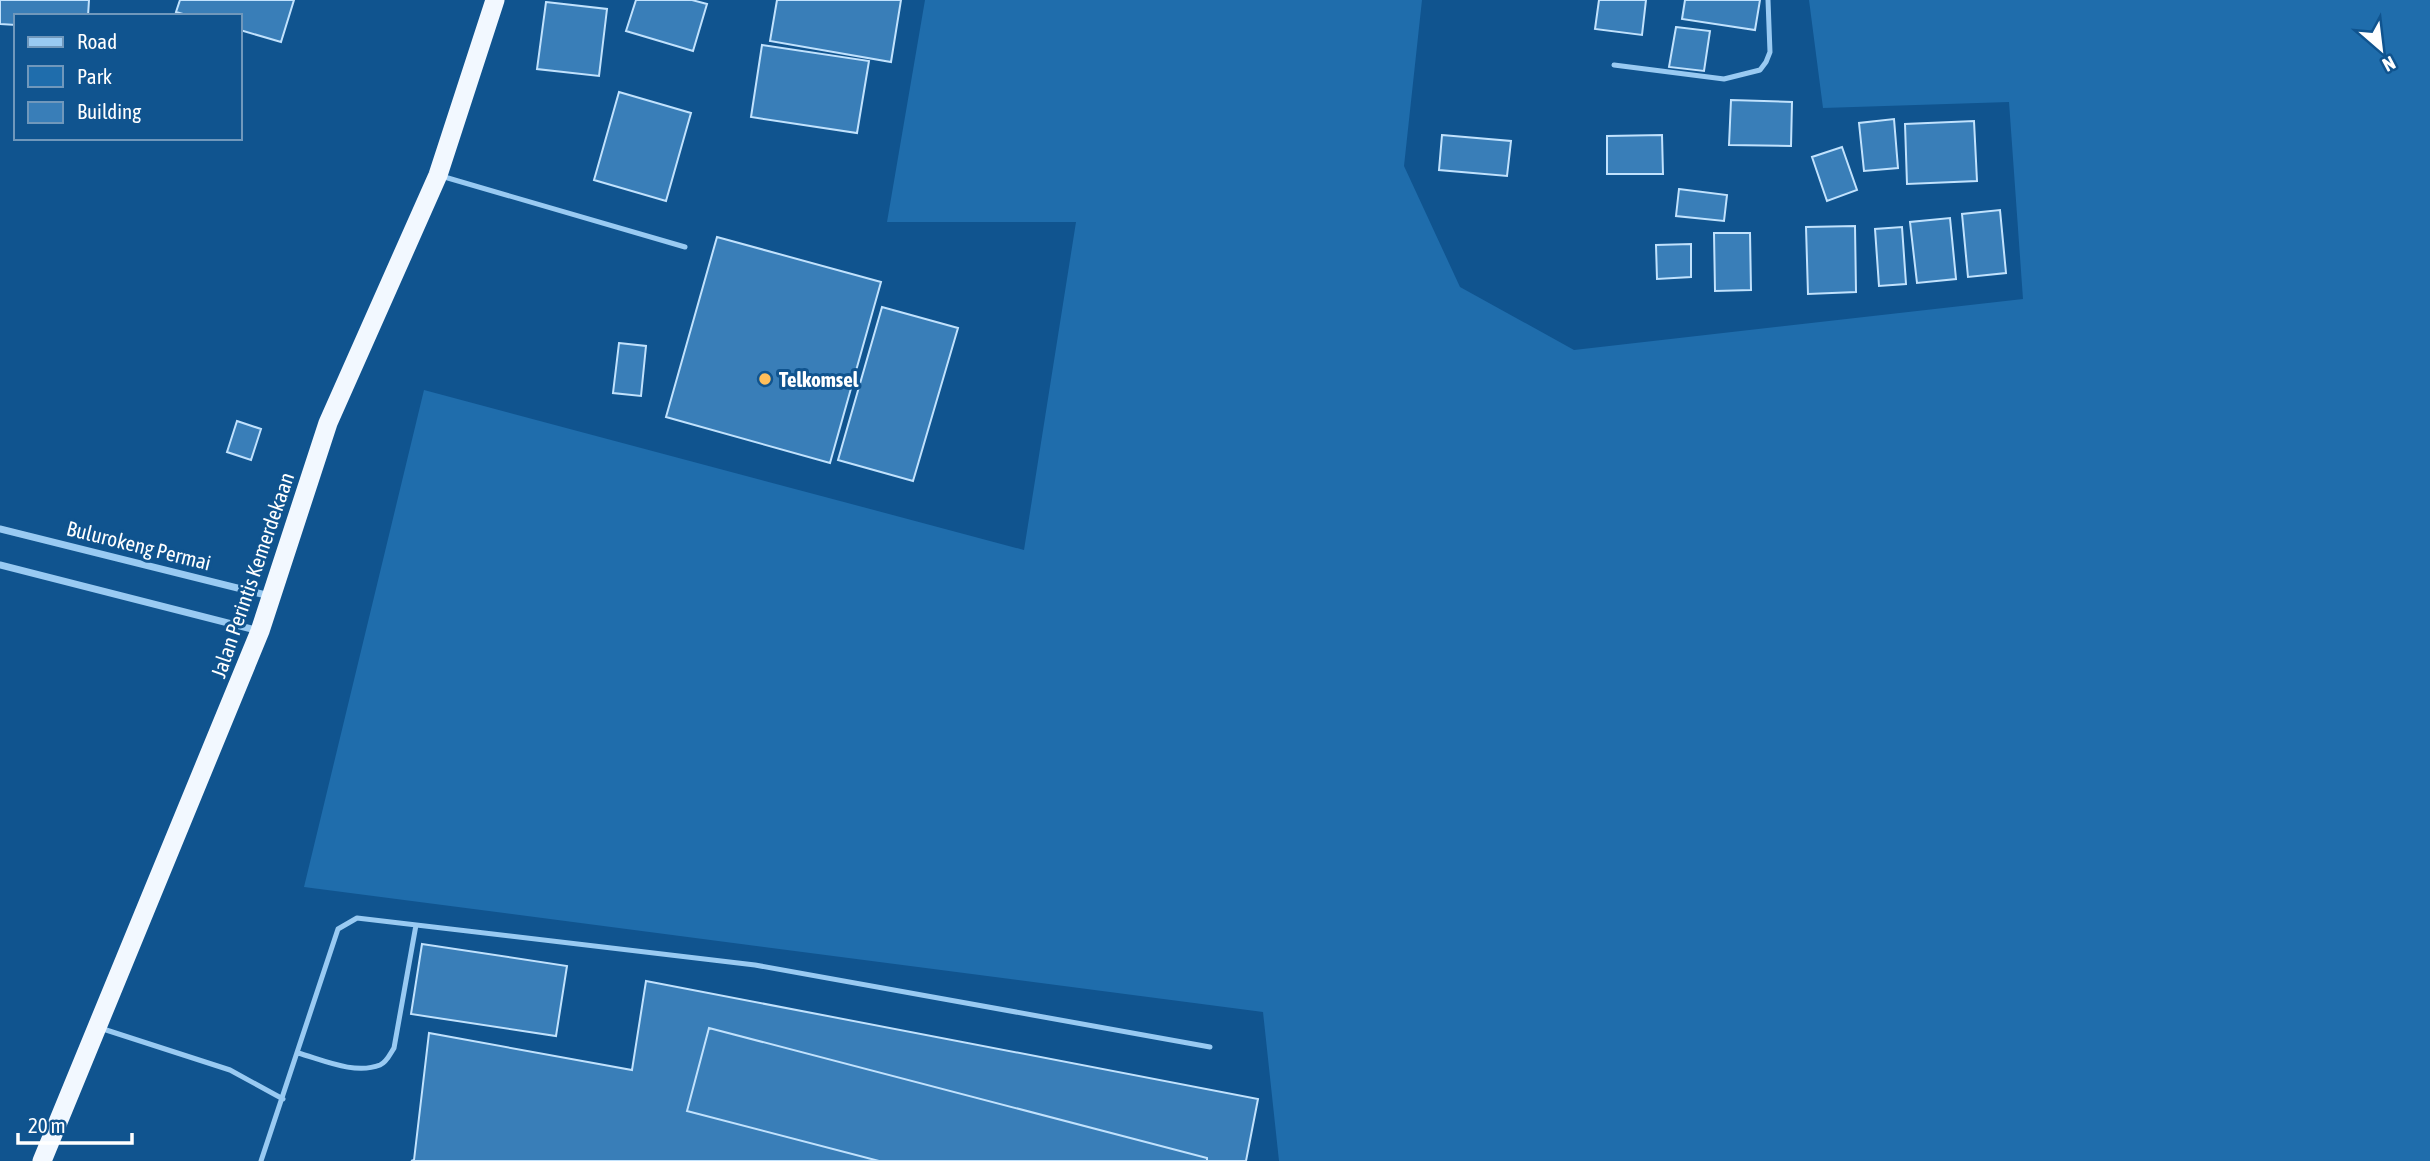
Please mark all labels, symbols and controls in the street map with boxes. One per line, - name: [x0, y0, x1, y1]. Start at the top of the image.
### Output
- legend: [14, 14, 242, 140]
- north arrow: [2346, 14, 2416, 84]
- text: Road: [77, 29, 117, 53]
- text: N: [2379, 52, 2399, 76]
- text: Park: [77, 64, 112, 88]
- text: Building: [77, 99, 141, 123]
- place label: Telkomsel: [779, 367, 859, 391]
- marker: Telkomsel: [757, 371, 773, 387]
- street label: Jalan Perintis Kemerdekaan: [206, 469, 298, 681]
- street label: Bulurokeng Permai: [64, 515, 214, 575]
- scale bar: [18, 1102, 131, 1146]
- text: 20 m: [28, 1113, 66, 1137]

